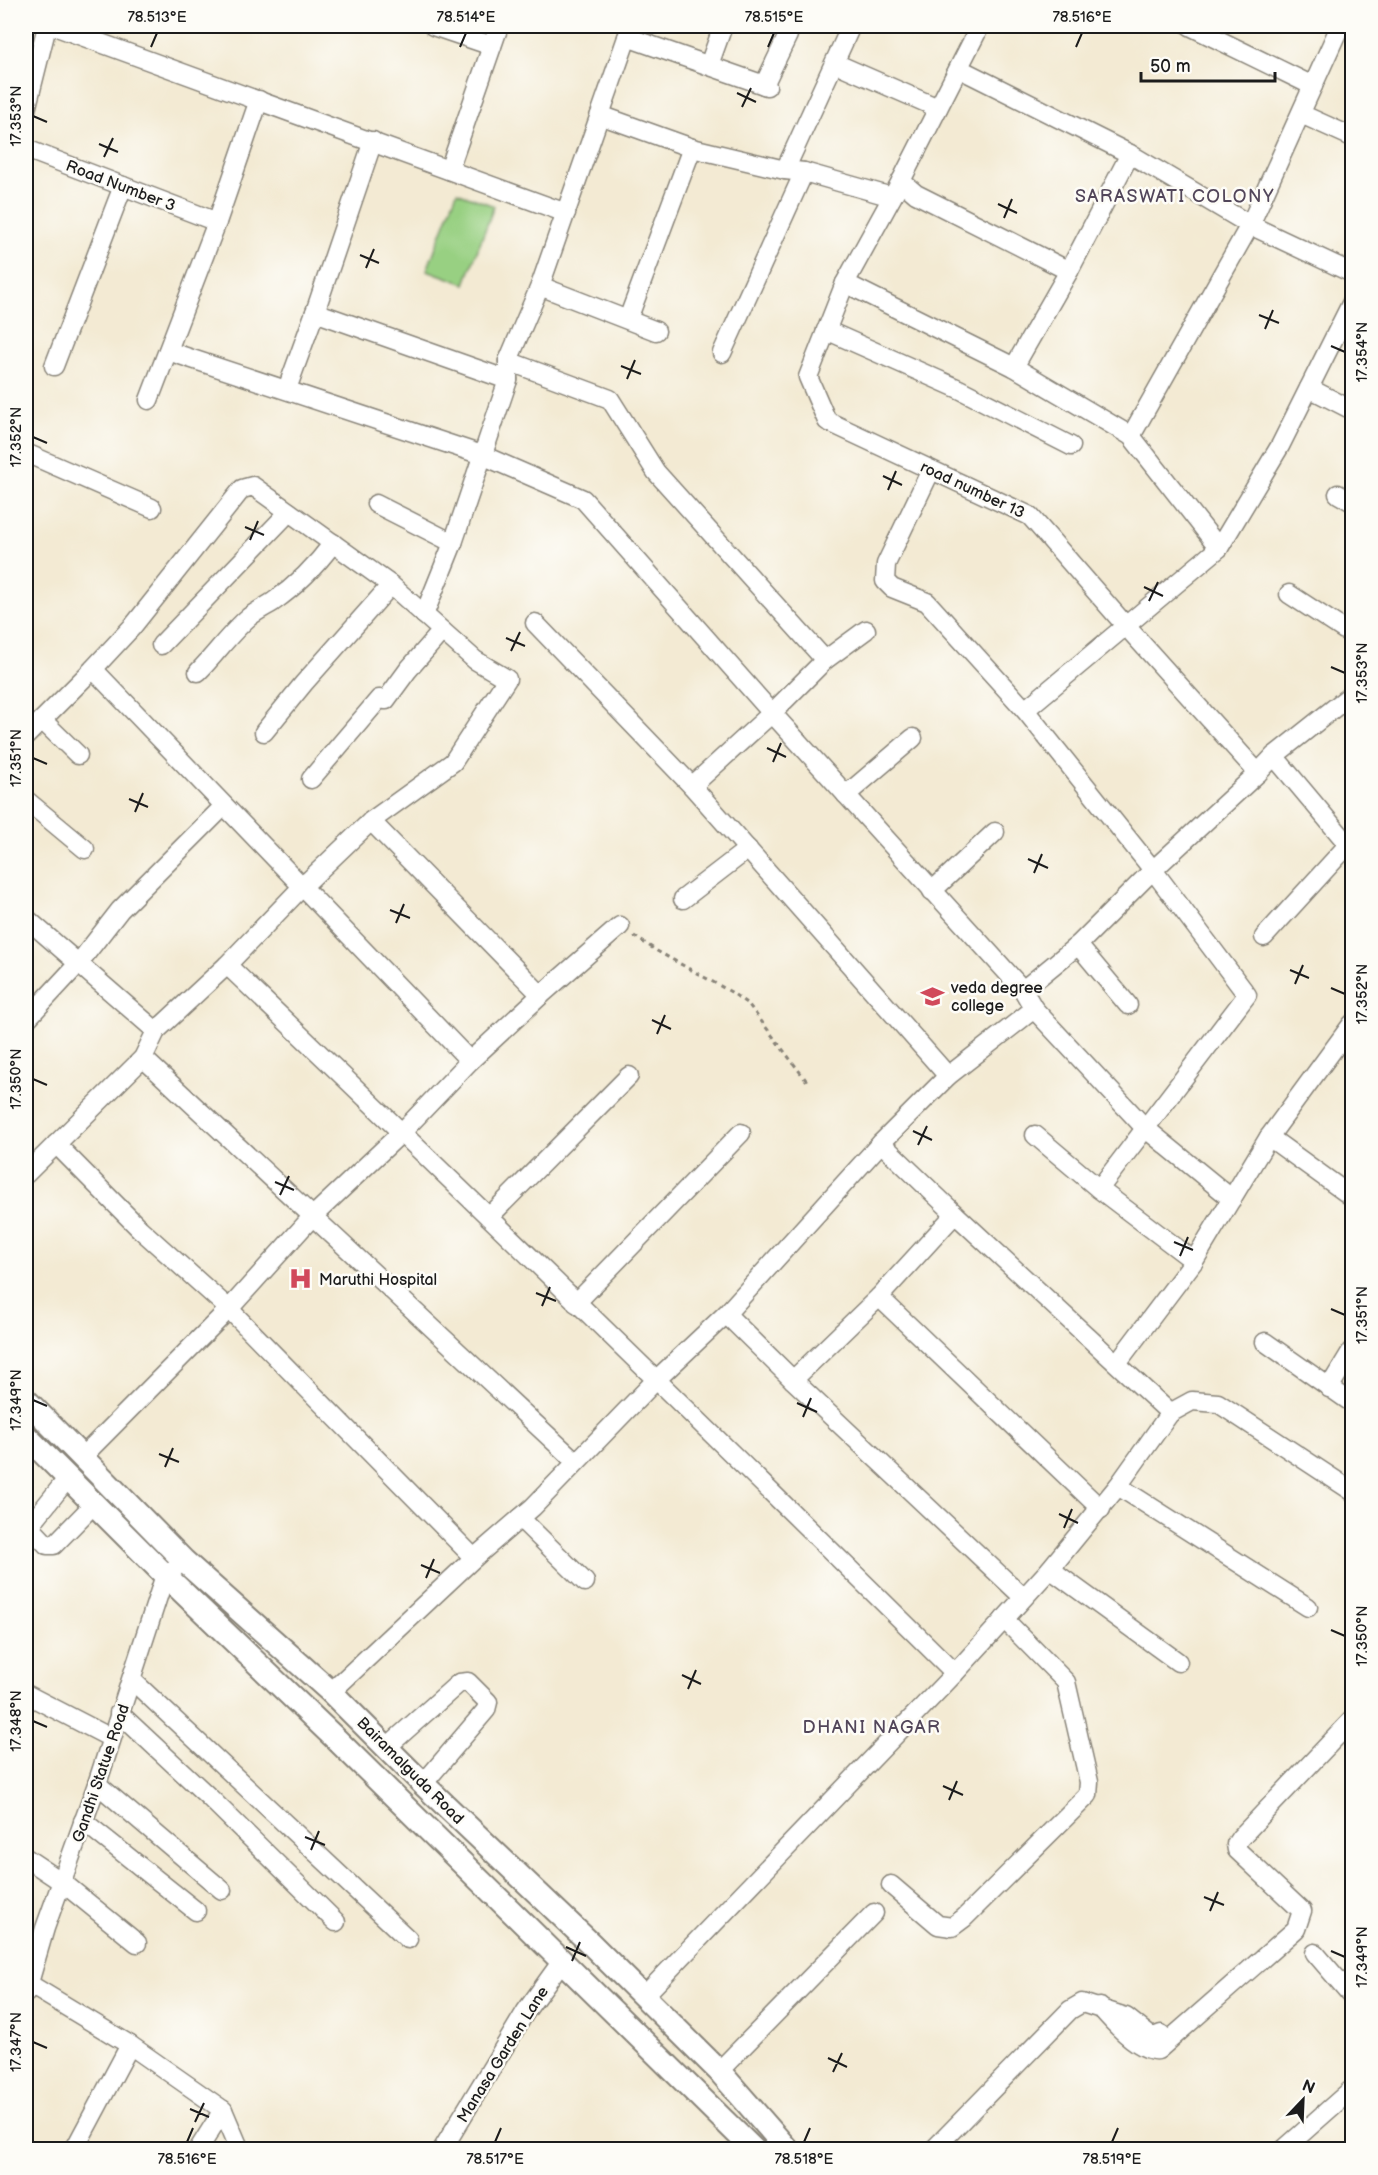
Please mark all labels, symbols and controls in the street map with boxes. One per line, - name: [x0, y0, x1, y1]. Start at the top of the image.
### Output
- text: 78.513°E: [127, 8, 187, 27]
- text: 78.514°E: [437, 8, 496, 27]
- text: 78.515°E: [745, 8, 803, 27]
- text: 78.516°E: [1052, 8, 1112, 27]
- scale bar: [1141, 45, 1274, 83]
- text: 50 m: [1150, 56, 1191, 77]
- text: 17.353°N: [7, 85, 26, 147]
- street label: Road Number 3: [63, 157, 178, 216]
- district label: SARASWATI COLONY: [1075, 186, 1275, 207]
- text: 17.354°N: [1353, 322, 1372, 382]
- text: 17.352°N: [7, 407, 26, 467]
- street label: road number 13: [917, 458, 1028, 523]
- text: 17.353°N: [1353, 642, 1372, 704]
- text: 17.351°N: [7, 729, 26, 787]
- text: 17.352°N: [1353, 964, 1372, 1024]
- place label: veda degree college: [950, 979, 1043, 1016]
- school or university icon: veda degree college: [920, 983, 946, 1009]
- text: 17.350°N: [7, 1049, 26, 1109]
- hospital icon: Maruthi Hospital: [288, 1266, 314, 1292]
- place label: Maruthi Hospital: [319, 1271, 437, 1290]
- text: 17.351°N: [1353, 1286, 1372, 1344]
- text: 17.349°N: [7, 1369, 26, 1431]
- text: 17.350°N: [1353, 1606, 1372, 1666]
- text: 17.348°N: [7, 1690, 26, 1752]
- street label: Gandhi Statue Road: [69, 1702, 134, 1845]
- street label: Bairamalguda Road: [353, 1714, 467, 1828]
- district label: DHANI NAGAR: [803, 1717, 941, 1738]
- text: 17.349°N: [1353, 1926, 1372, 1988]
- street label: Manasa Garden Lane: [454, 1983, 553, 2126]
- text: 17.347°N: [7, 2012, 26, 2072]
- north arrow: [1273, 2070, 1333, 2130]
- text: N: [1299, 2076, 1318, 2099]
- text: 78.516°E: [157, 2150, 217, 2169]
- text: 78.517°E: [466, 2150, 524, 2169]
- text: 78.518°E: [775, 2150, 834, 2169]
- text: 78.519°E: [1083, 2150, 1142, 2169]

